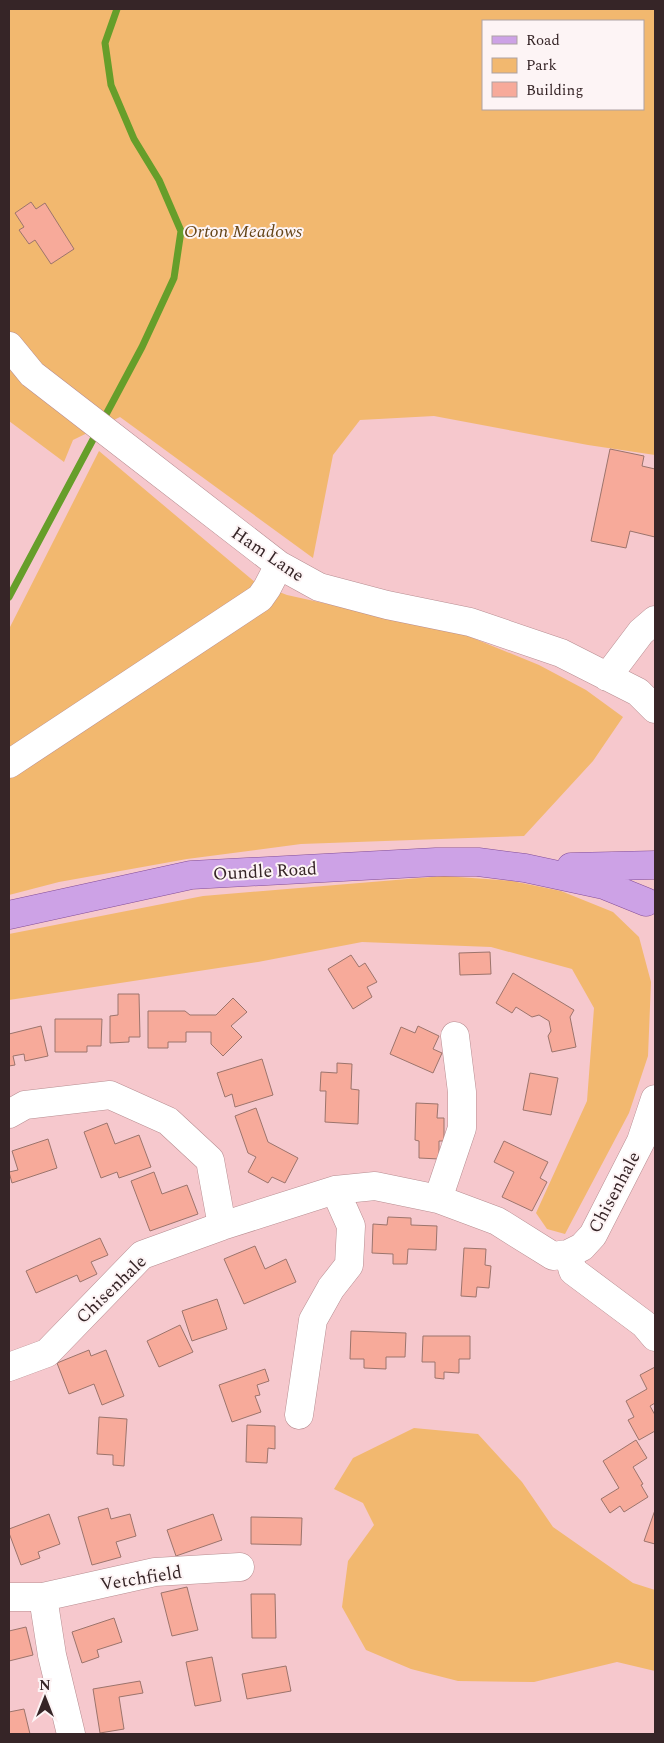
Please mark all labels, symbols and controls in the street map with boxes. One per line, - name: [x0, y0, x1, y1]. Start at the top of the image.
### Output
- legend: [482, 20, 644, 110]
- text: Road: [526, 29, 560, 52]
- text: Park: [526, 54, 557, 77]
- text: Building: [526, 79, 583, 102]
- park label: Orton Meadows: [184, 218, 303, 245]
- street label: Ham Lane: [226, 520, 310, 589]
- street label: Oundle Road: [212, 855, 318, 888]
- street label: Chisenhale: [582, 1147, 647, 1238]
- street label: Chisenhale: [70, 1249, 153, 1330]
- street label: Vetchfield: [98, 1559, 184, 1598]
- north arrow: [20, 1673, 70, 1723]
- text: N: [39, 1675, 51, 1696]

